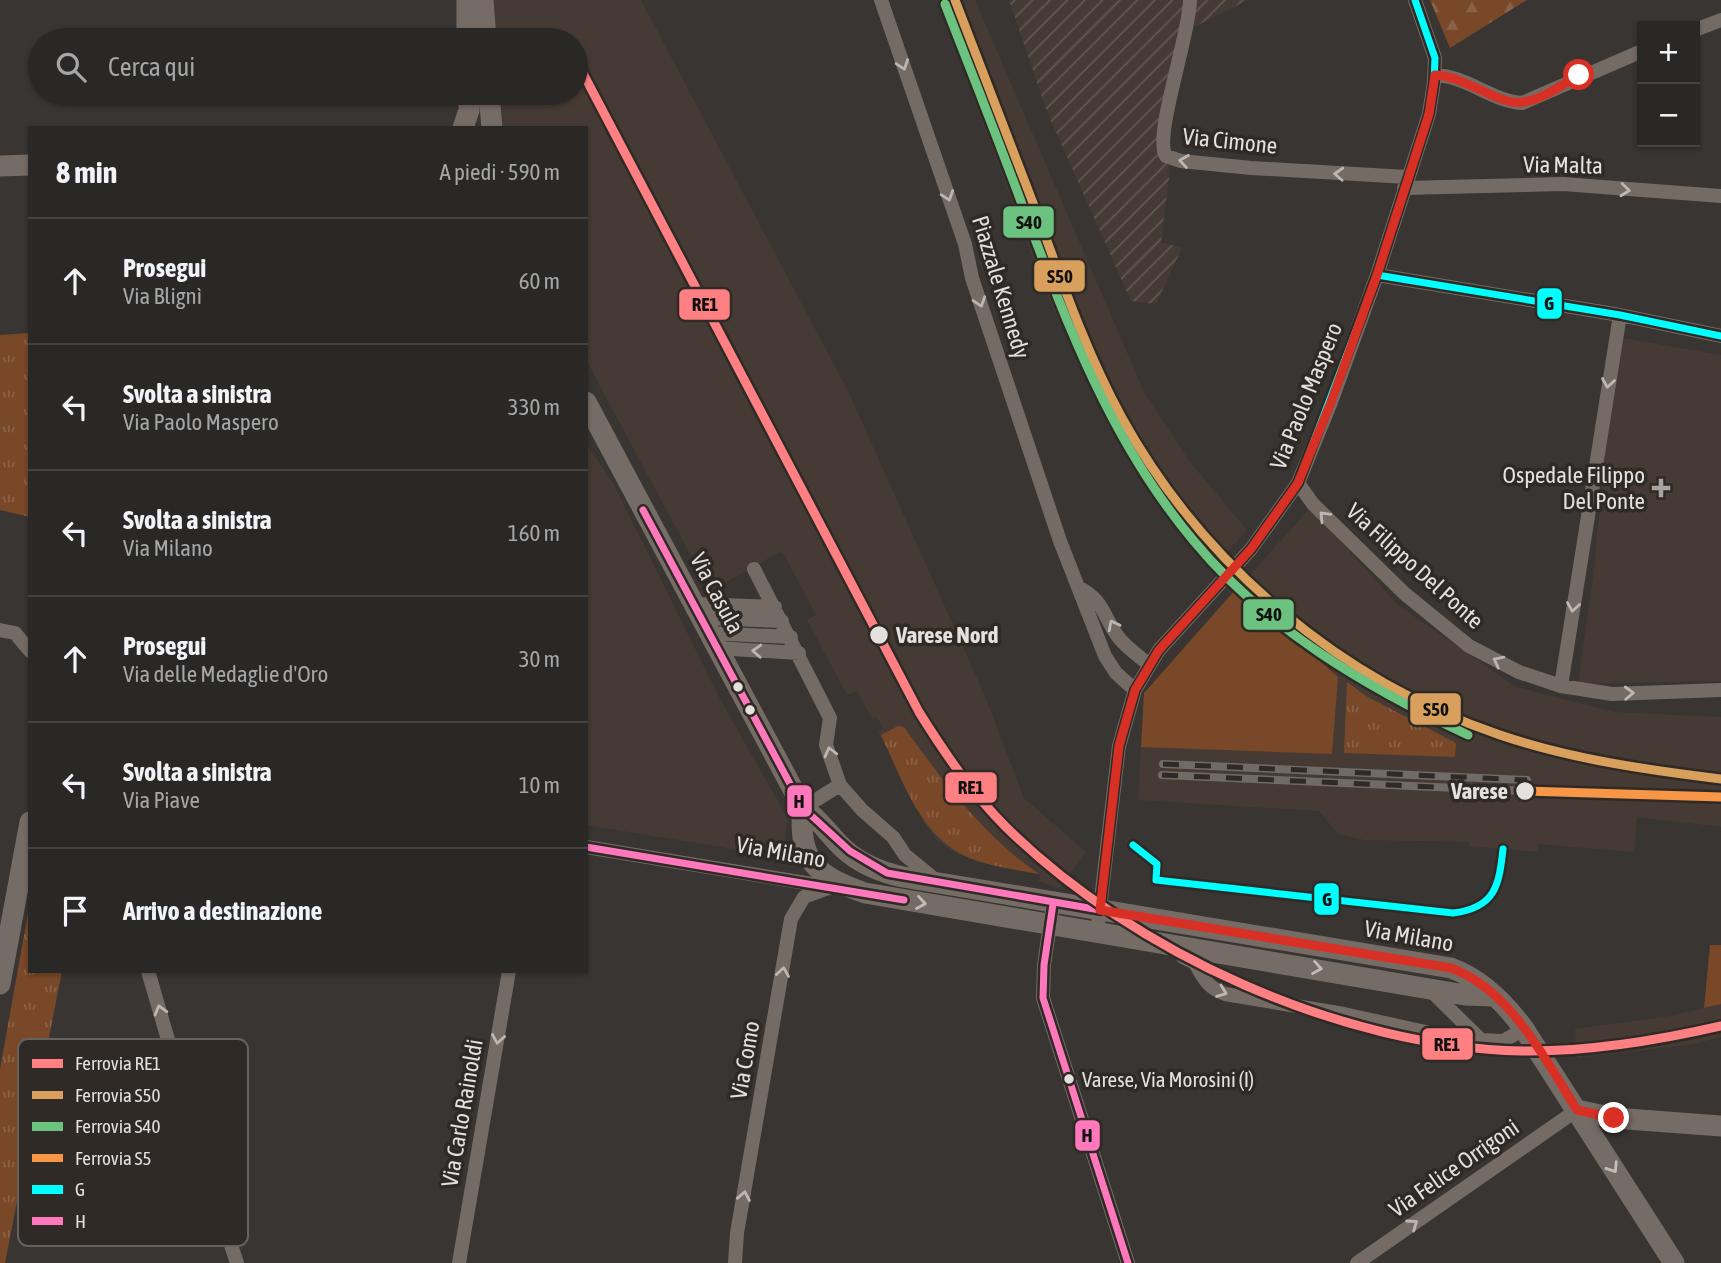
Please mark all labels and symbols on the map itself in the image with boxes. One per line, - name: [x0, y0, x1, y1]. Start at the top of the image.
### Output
- one-way arrow: [895, 58, 909, 70]
- route start: [1563, 59, 1594, 90]
- street label: Via Cimone: [1181, 123, 1279, 159]
- street label: Via Malta: [1523, 151, 1603, 179]
- one-way arrow: [1178, 154, 1190, 169]
- one-way arrow: [1333, 167, 1344, 182]
- one-way arrow: [1619, 182, 1631, 197]
- one-way arrow: [940, 190, 954, 202]
- line badge: S40: [1002, 205, 1055, 239]
- text: S40: [1016, 211, 1042, 233]
- street label: Piazzale Kennedy: [967, 213, 1035, 361]
- line badge: S50: [1033, 259, 1086, 293]
- text: S50: [1047, 265, 1073, 287]
- line badge: G: [1536, 287, 1563, 320]
- line badge: RE1: [678, 288, 731, 321]
- text: G: [1544, 292, 1554, 314]
- text: RE1: [692, 293, 718, 315]
- one-way arrow: [972, 295, 986, 307]
- street label: Via Paolo Maspero: [1265, 319, 1347, 473]
- one-way arrow: [1601, 377, 1616, 389]
- place label: Ospedale Filippo Del Ponte: [1503, 462, 1645, 514]
- marker: Ospedale Filippo Del Ponte: [1651, 478, 1671, 498]
- street label: Via Filippo Del Ponte: [1341, 498, 1489, 634]
- one-way arrow: [1320, 511, 1333, 524]
- street label: Via Casula: [685, 548, 749, 638]
- line badge: S40: [1242, 598, 1295, 631]
- one-way arrow: [1566, 602, 1581, 613]
- text: S40: [1256, 603, 1282, 625]
- one-way arrow: [1107, 620, 1121, 633]
- place label: Varese Nord: [895, 622, 998, 648]
- marker: Varese Nord: [868, 624, 890, 646]
- one-way arrow: [751, 643, 762, 658]
- one-way arrow: [1493, 656, 1505, 669]
- unlabelled marker: [731, 680, 745, 694]
- one-way arrow: [1624, 686, 1635, 701]
- line badge: S50: [1409, 692, 1462, 726]
- text: S50: [1423, 698, 1449, 720]
- unlabelled marker: [743, 703, 757, 717]
- one-way arrow: [824, 746, 838, 758]
- line badge: RE1: [944, 771, 998, 804]
- text: RE1: [958, 776, 984, 798]
- place label: Varese: [1450, 778, 1508, 804]
- marker: Varese: [1514, 780, 1536, 802]
- line badge: H: [786, 784, 813, 818]
- text: H: [793, 790, 805, 812]
- street label: Via Milano: [734, 831, 828, 873]
- line badge: G: [1313, 882, 1340, 916]
- text: G: [1322, 888, 1332, 910]
- one-way arrow: [915, 895, 927, 910]
- street label: Via Milano: [1362, 915, 1456, 957]
- one-way arrow: [1312, 960, 1323, 975]
- one-way arrow: [775, 966, 790, 977]
- one-way arrow: [1216, 984, 1228, 998]
- one-way arrow: [153, 1005, 168, 1017]
- street label: Via Como: [725, 1019, 765, 1101]
- line badge: RE1: [1421, 1027, 1474, 1061]
- one-way arrow: [491, 1033, 506, 1045]
- text: RE1: [1434, 1033, 1460, 1055]
- street label: Via Carlo Rainoldi: [436, 1037, 488, 1189]
- legend: [18, 1039, 248, 1246]
- text: Ferrovia RE1: [75, 1052, 161, 1074]
- place label: Varese, Via Morosini (I): [1082, 1067, 1254, 1091]
- marker: Varese, Via Morosini (I): [1062, 1072, 1076, 1086]
- text: Ferrovia S50: [75, 1084, 160, 1106]
- route end: [1598, 1102, 1629, 1133]
- street label: Via Felice Orrigoni: [1384, 1114, 1524, 1222]
- text: Ferrovia S40: [75, 1115, 160, 1137]
- line badge: H: [1074, 1119, 1101, 1152]
- text: H: [1081, 1124, 1093, 1146]
- text: Ferrovia S5: [75, 1147, 151, 1169]
- one-way arrow: [1604, 1161, 1617, 1174]
- text: G: [75, 1178, 85, 1200]
- one-way arrow: [736, 1190, 751, 1202]
- text: H: [75, 1210, 86, 1232]
- one-way arrow: [1405, 1220, 1418, 1232]

